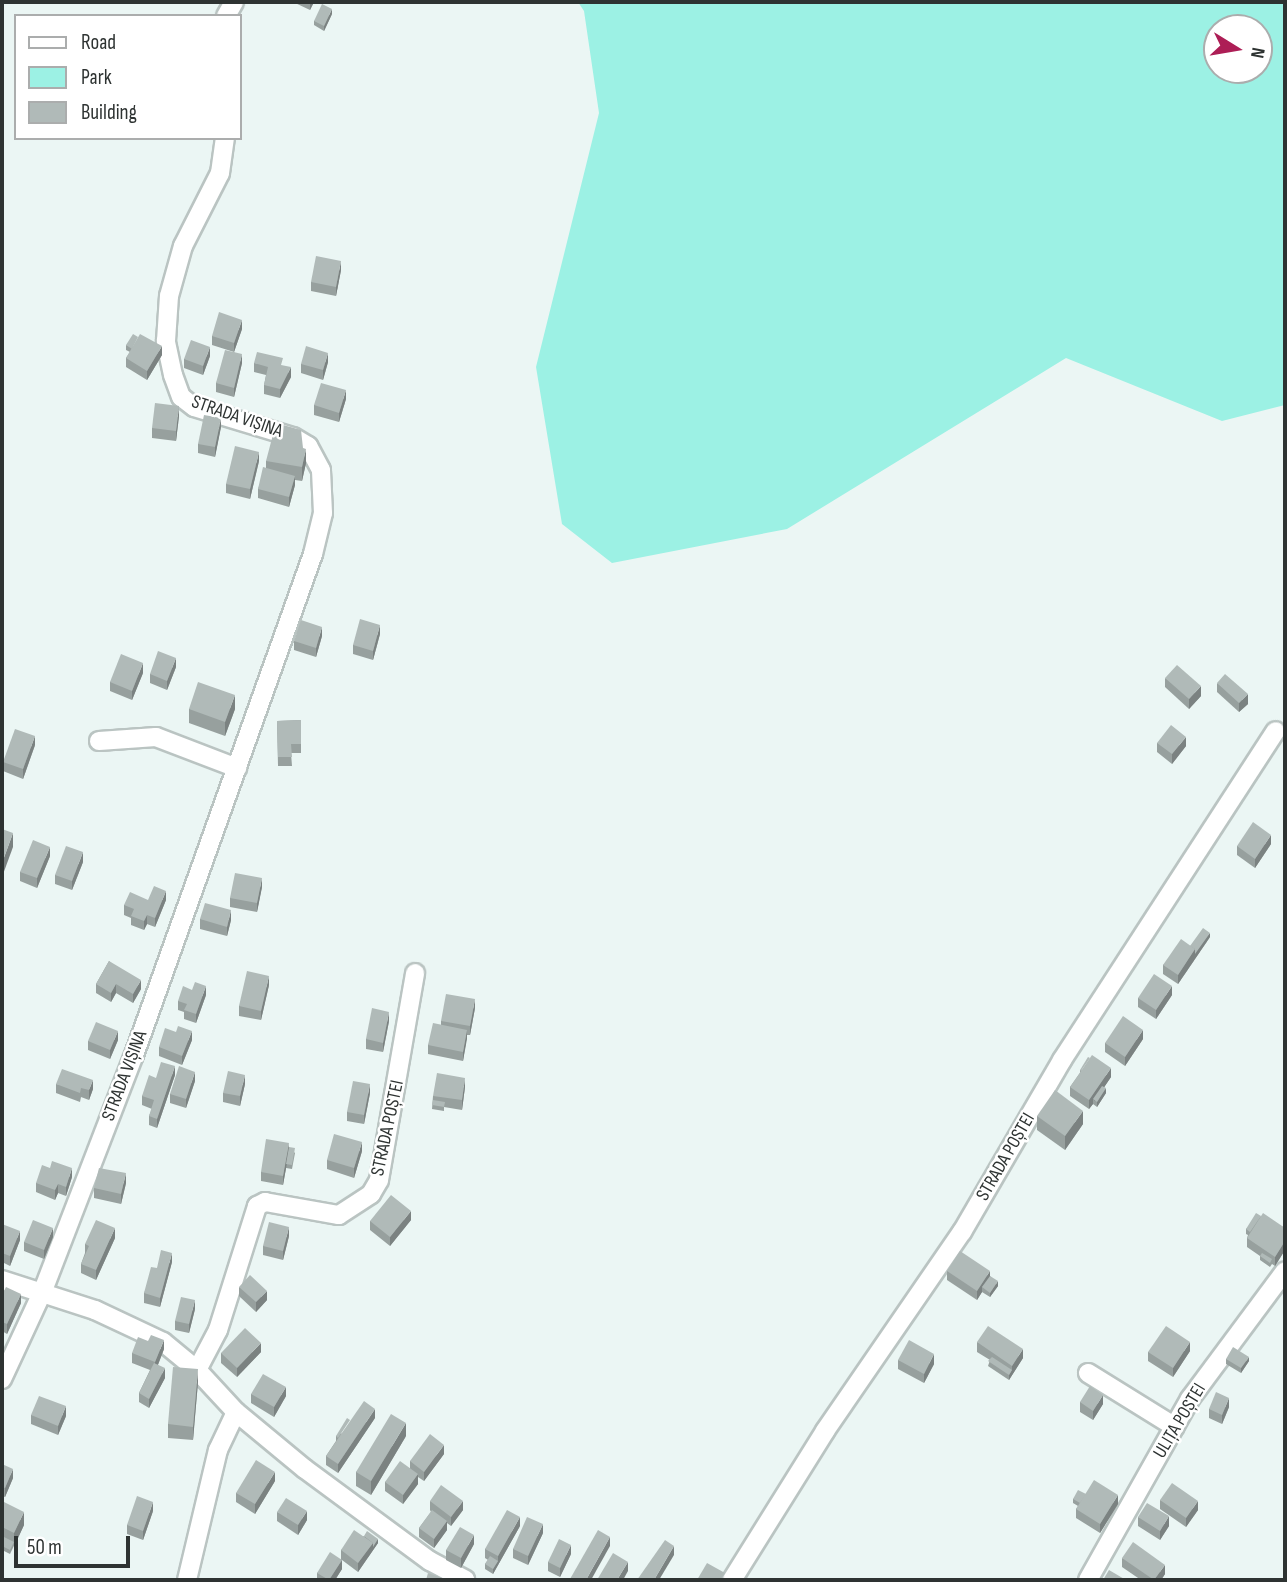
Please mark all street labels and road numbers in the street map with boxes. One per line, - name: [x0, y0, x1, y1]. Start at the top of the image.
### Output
- street label: STRADA VIȘINA: [188, 391, 286, 443]
- street label: STRADA VIȘINA: [97, 1028, 153, 1124]
- street label: STRADA POȘTEI: [367, 1078, 409, 1178]
- street label: STRADA POȘTEI: [972, 1109, 1040, 1205]
- street label: ULIȚA POȘTEI: [1149, 1380, 1211, 1462]

